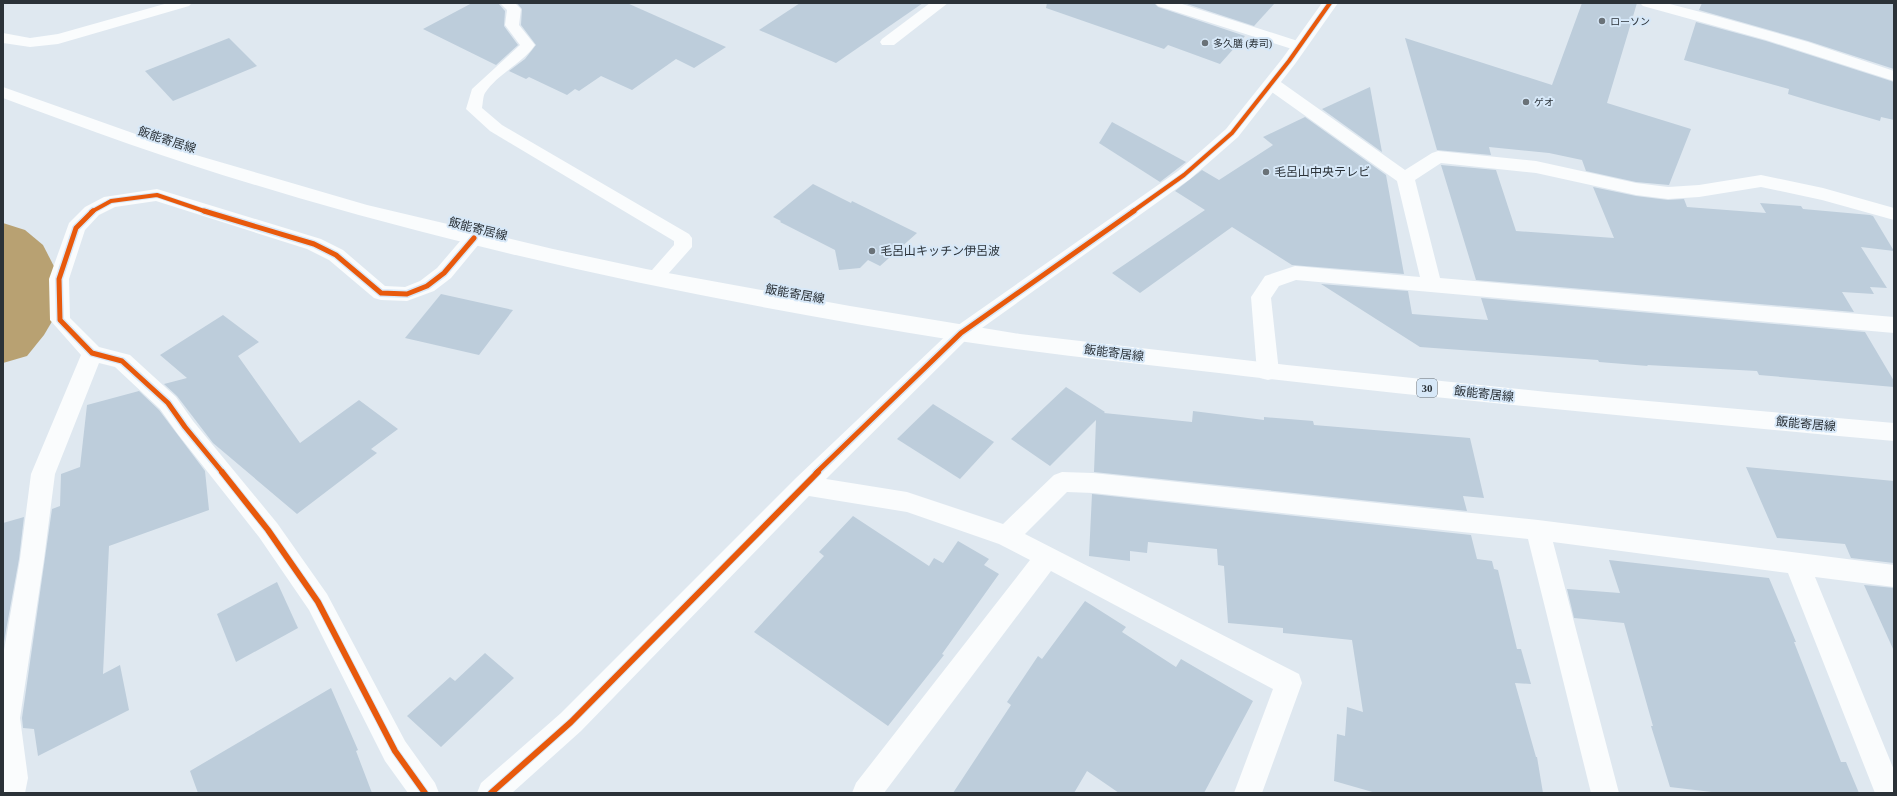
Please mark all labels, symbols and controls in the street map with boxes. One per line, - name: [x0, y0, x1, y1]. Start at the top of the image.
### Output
- marker: ローソン: [1597, 16, 1607, 26]
- place label: ローソン: [1610, 16, 1650, 27]
- marker: 多久膳 (寿司): [1200, 38, 1210, 48]
- place label: 多久膳 (寿司): [1213, 38, 1272, 50]
- marker: ゲオ: [1521, 97, 1531, 107]
- place label: ゲオ: [1534, 97, 1554, 108]
- street label: 飯能寄居線: [136, 124, 198, 156]
- place label: 毛呂山中央テレビ: [1274, 165, 1370, 179]
- marker: 毛呂山中央テレビ: [1261, 167, 1271, 177]
- street label: 飯能寄居線: [447, 215, 509, 243]
- place label: 毛呂山キッチン伊呂波: [880, 244, 1000, 258]
- marker: 毛呂山キッチン伊呂波: [867, 246, 877, 256]
- street label: 飯能寄居線: [764, 282, 826, 306]
- street label: 飯能寄居線: [1083, 342, 1145, 364]
- road number: 30: [1417, 379, 1437, 397]
- street label: 飯能寄居線: [1453, 384, 1515, 404]
- street label: 飯能寄居線: [1775, 414, 1837, 434]

